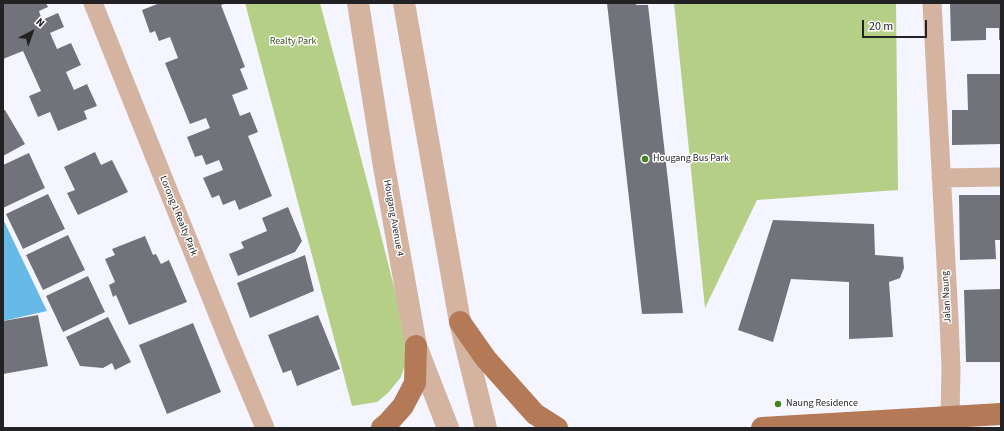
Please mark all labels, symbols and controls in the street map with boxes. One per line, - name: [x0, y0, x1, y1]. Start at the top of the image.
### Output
- north arrow: [12, 12, 52, 52]
- scale bar: [864, 12, 929, 38]
- text: N: [33, 14, 48, 31]
- text: 20 m: [869, 18, 893, 35]
- park label: Realty Park: [270, 36, 316, 48]
- place label: Hougang Bus Park: [653, 153, 729, 165]
- marker: Hougang Bus Park: [640, 154, 650, 164]
- street label: Lorong 1 Realty Park: [156, 174, 200, 258]
- street label: Hougang Avenue 4: [380, 179, 406, 257]
- street label: Jalan Naung: [940, 271, 954, 323]
- place label: Naung Residence: [786, 398, 858, 410]
- marker: Naung Residence: [773, 399, 783, 409]

